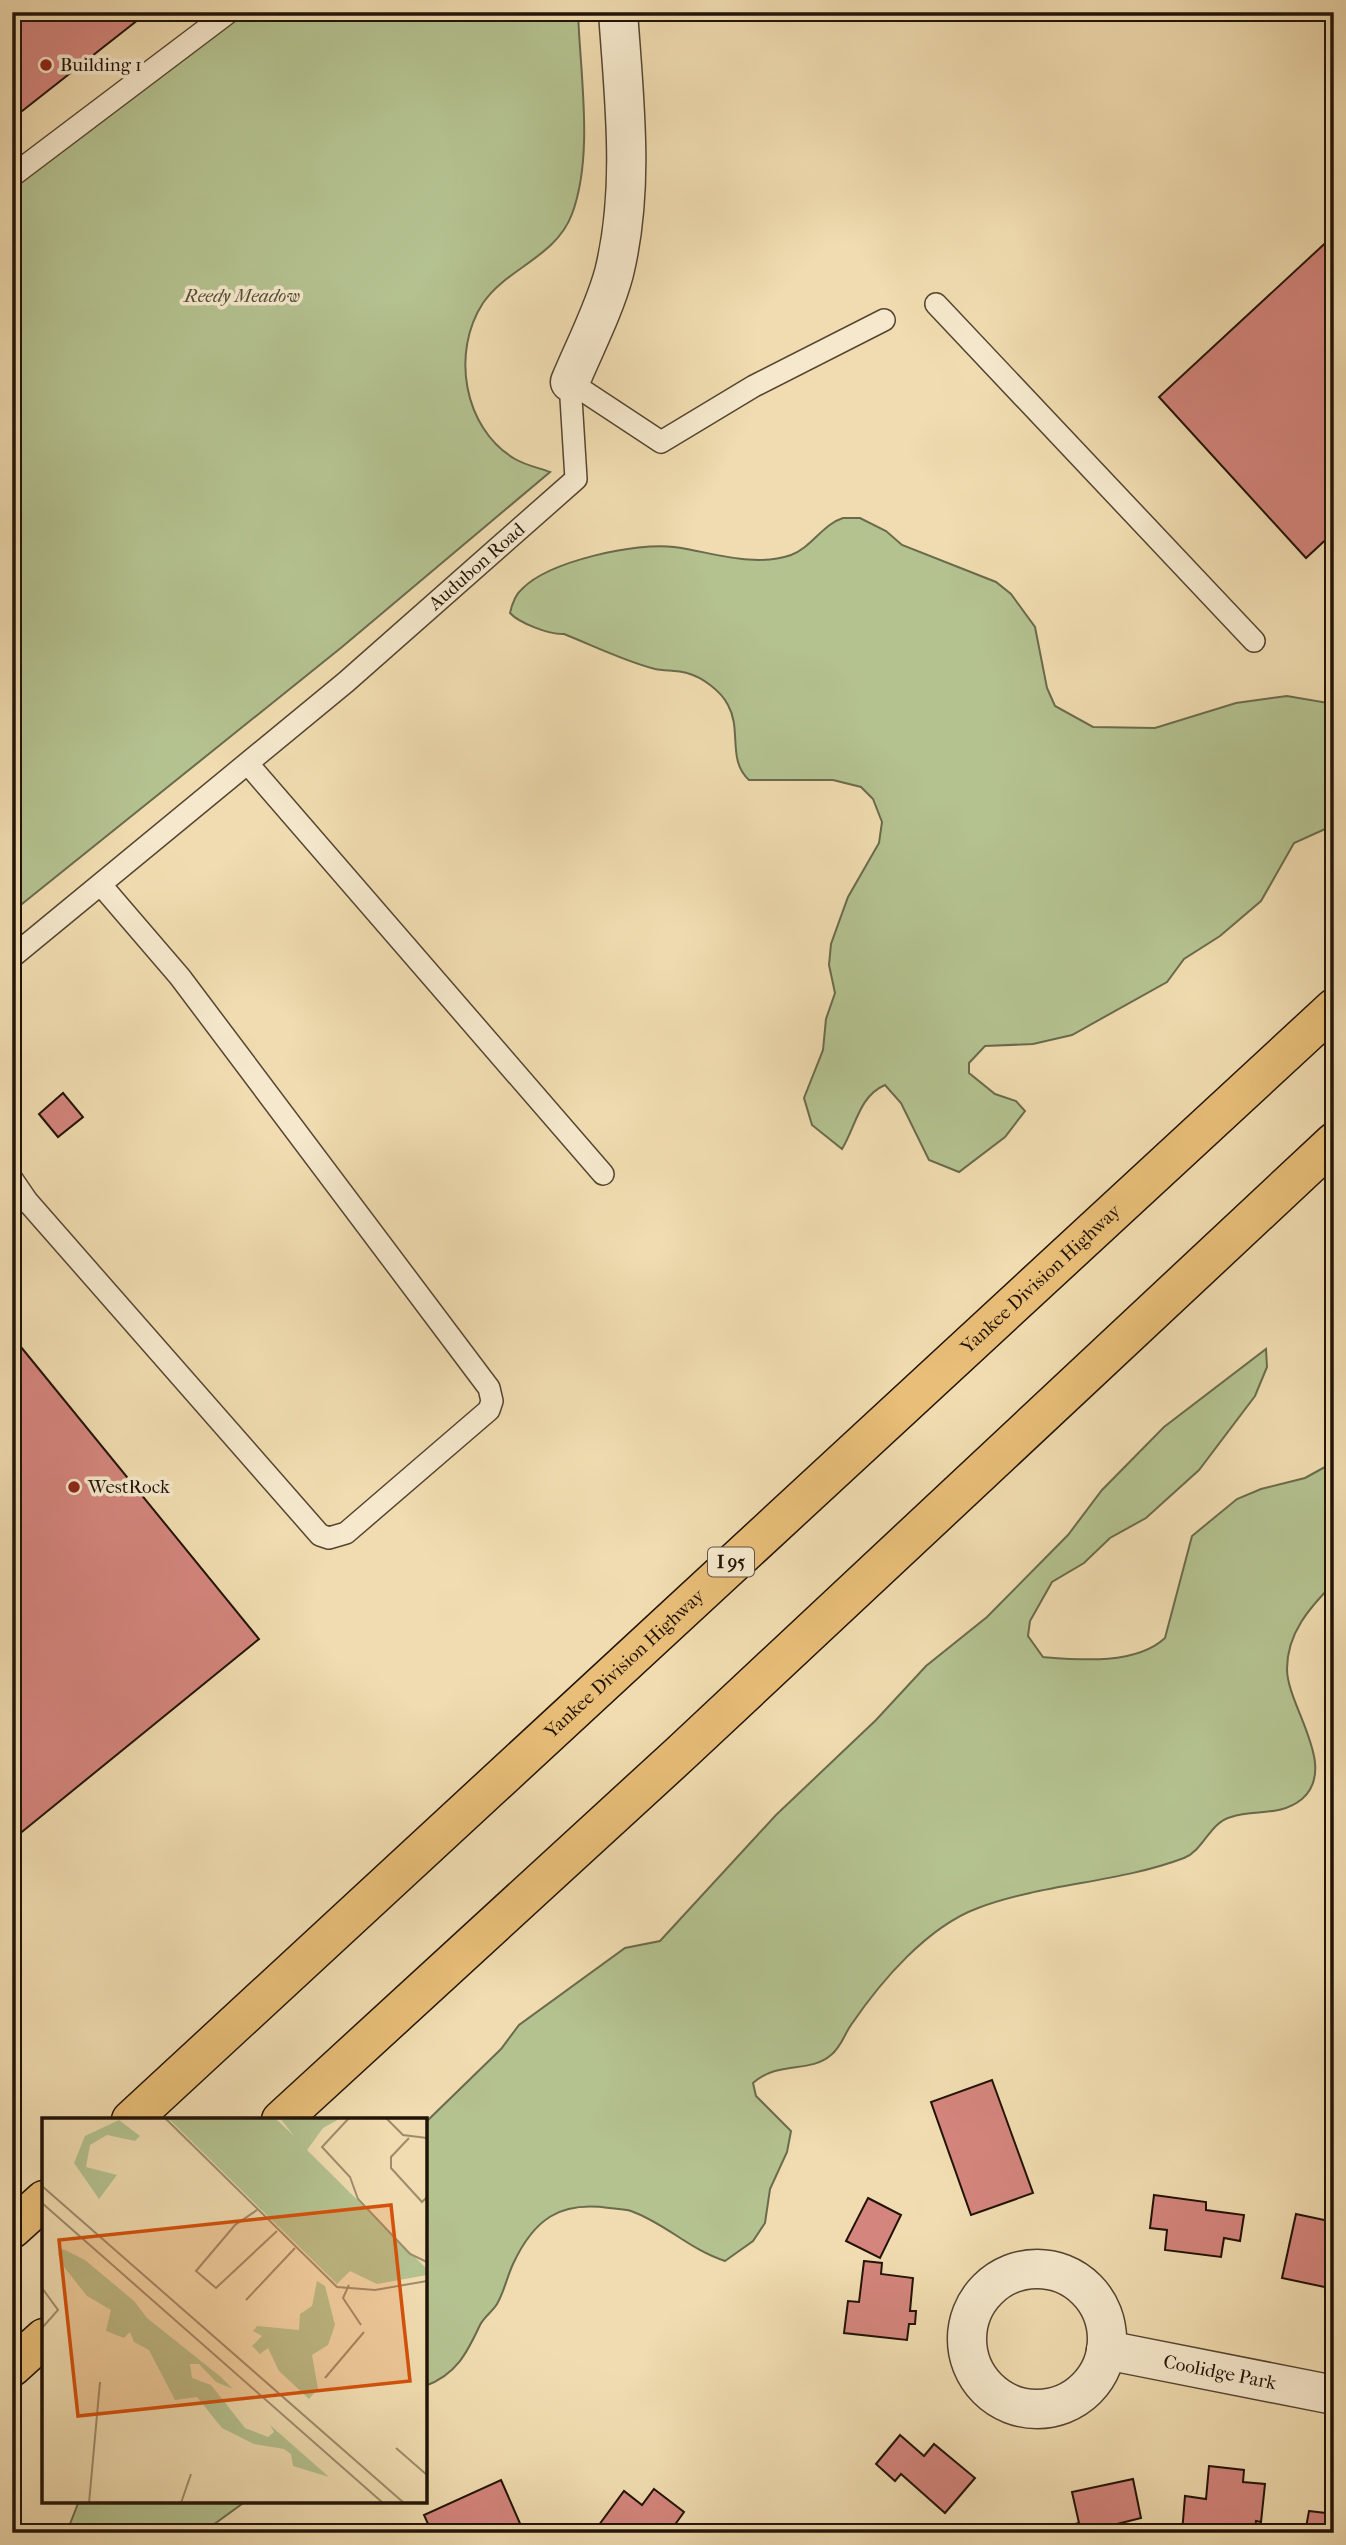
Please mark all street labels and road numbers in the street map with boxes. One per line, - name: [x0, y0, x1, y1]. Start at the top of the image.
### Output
- street label: Audubon Road: [423, 518, 530, 615]
- street label: Yankee Division Highway: [956, 1199, 1126, 1359]
- road number: I 95: [708, 1548, 754, 1576]
- street label: Yankee Division Highway: [539, 1584, 709, 1744]
- street label: Coolidge Park: [1162, 2351, 1278, 2394]

